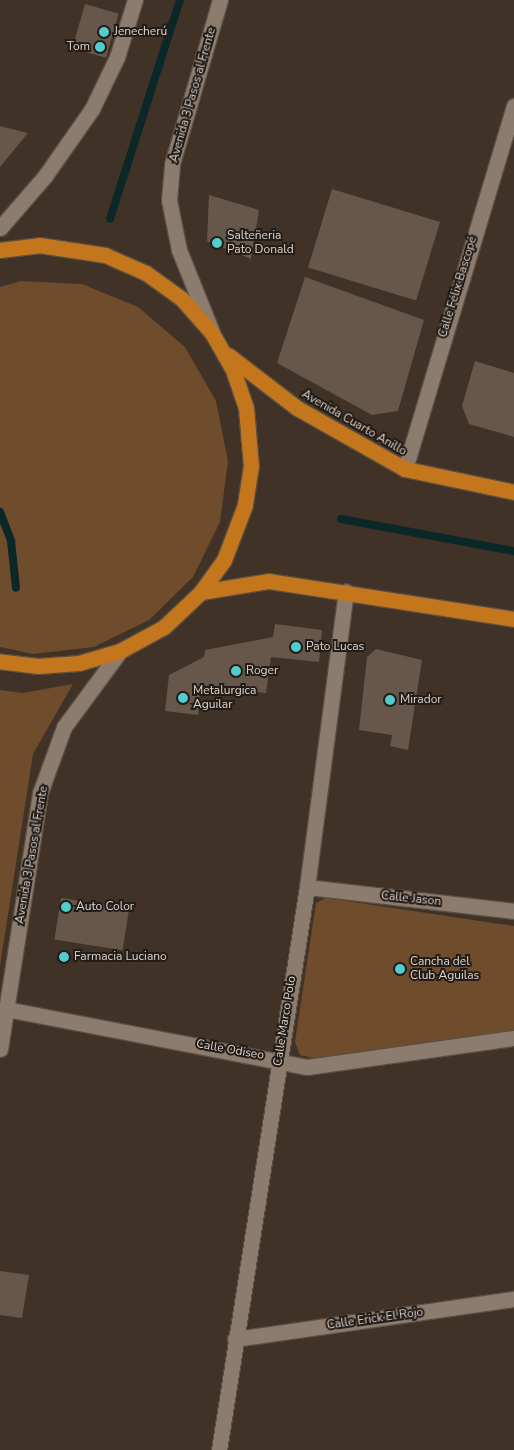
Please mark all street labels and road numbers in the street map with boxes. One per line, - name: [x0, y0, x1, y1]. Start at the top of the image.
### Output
- street label: Avenida 3 Pasos al Frente: [167, 26, 219, 164]
- street label: Calle Félix Bascopé: [436, 235, 480, 339]
- street label: Avenida Cuarto Anillo: [299, 387, 409, 459]
- street label: Avenida 3 Pasos al Frente: [13, 785, 51, 925]
- street label: Calle Jason: [380, 889, 442, 909]
- street label: Calle Marco Polo: [271, 975, 299, 1067]
- street label: Calle Odiseo: [195, 1037, 265, 1063]
- street label: Calle Erick El Rojo: [326, 1305, 424, 1333]

